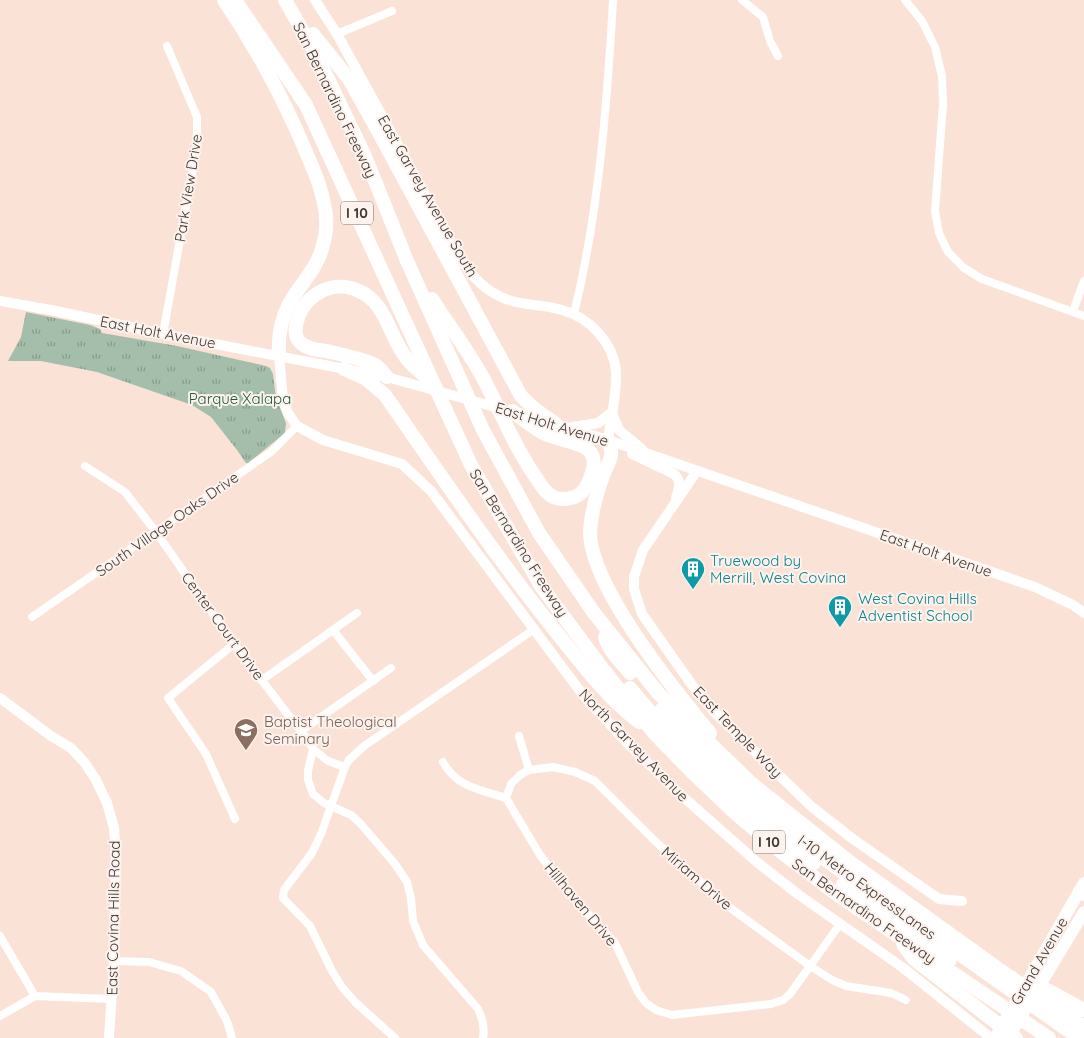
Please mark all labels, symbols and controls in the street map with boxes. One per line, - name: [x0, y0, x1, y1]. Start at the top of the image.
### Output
- street label: San Bernardino Freeway: [289, 19, 381, 181]
- street label: East Garvey Avenue South: [374, 112, 482, 280]
- street label: Park View Drive: [170, 133, 206, 243]
- road number: I 10: [341, 202, 373, 224]
- street label: East Holt Avenue: [98, 311, 218, 353]
- park label: Parque Xalapa: [189, 389, 291, 408]
- street label: East Holt Avenue: [493, 398, 611, 450]
- street label: San Bernardino Freeway: [466, 465, 572, 621]
- street label: South Village Oaks Drive: [92, 467, 242, 581]
- street label: East Holt Avenue: [877, 525, 995, 581]
- place label: Truewood by Merrill, West Covina: [710, 551, 846, 587]
- building icon: Truewood by Merrill, West Covina: [680, 556, 706, 590]
- street label: Center Court Drive: [177, 568, 269, 684]
- place label: West Covina Hills Adventist School: [858, 589, 977, 625]
- building icon: West Covina Hills Adventist School: [827, 594, 853, 628]
- street label: East Temple Way: [689, 682, 787, 782]
- street label: North Garvey Avenue: [575, 684, 693, 806]
- place label: Baptist Theological Seminary: [264, 712, 397, 748]
- school or university icon: Baptist Theological Seminary: [233, 717, 259, 751]
- road number: I 10: [753, 830, 785, 854]
- street label: I-10 Metro ExpressLanes: [794, 830, 940, 944]
- street label: East Covina Hills Road: [102, 840, 124, 996]
- street label: Miriam Drive: [658, 842, 736, 914]
- street label: San Bernardino Freeway: [788, 854, 940, 968]
- street label: Hillhaven Drive: [540, 858, 622, 950]
- street label: Grand Avenue: [1006, 914, 1072, 1008]

